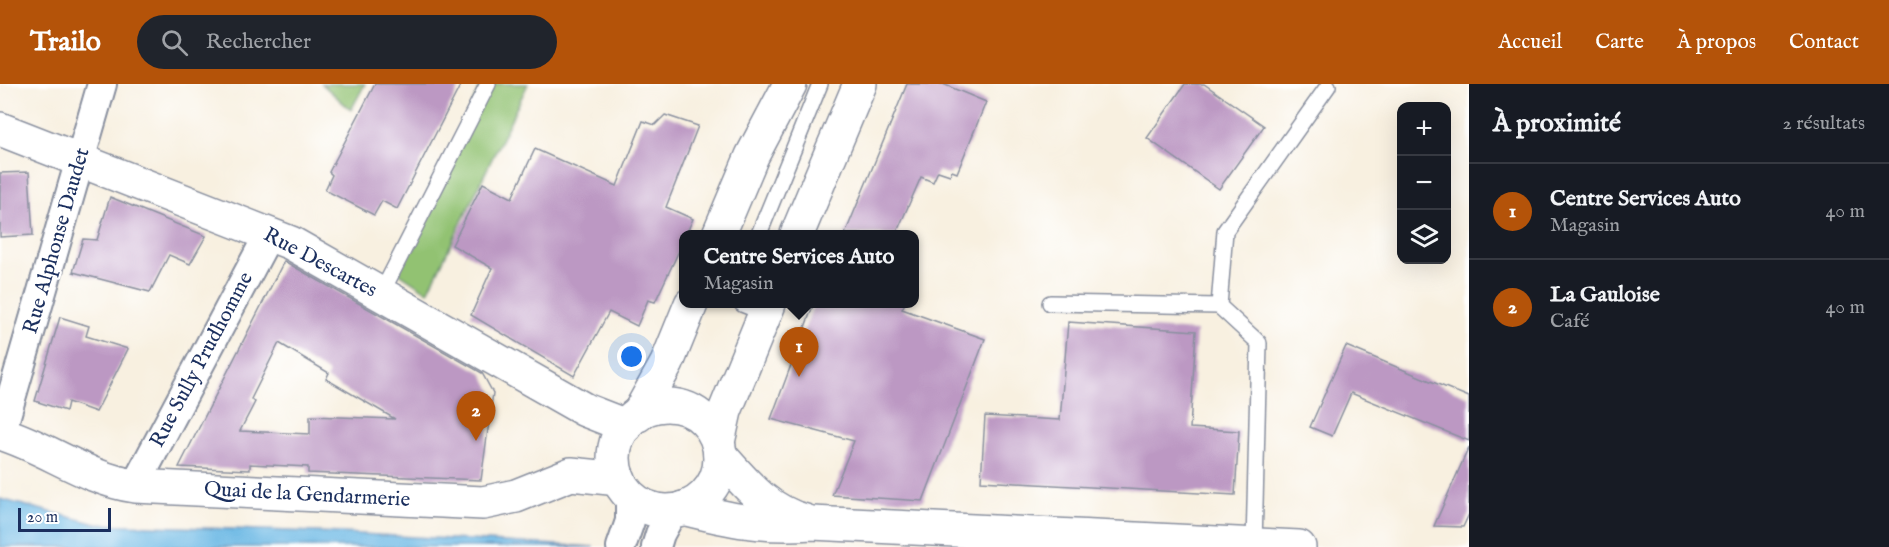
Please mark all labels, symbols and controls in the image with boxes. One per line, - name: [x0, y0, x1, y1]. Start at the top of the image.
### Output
- search box: [137, 15, 557, 69]
- text: Trailo: [30, 25, 101, 60]
- icon: search: [158, 26, 191, 59]
- text: Rechercher: [206, 28, 311, 56]
- text: Accueil: [1498, 29, 1562, 56]
- text: Carte: [1595, 29, 1644, 56]
- text: À propos: [1677, 29, 1756, 56]
- text: Contact: [1789, 29, 1859, 56]
- map controls: [1397, 102, 1451, 264]
- button: +: [1397, 102, 1451, 156]
- text: À proximité: [1493, 107, 1621, 140]
- text: 2 résultats: [1782, 111, 1865, 136]
- street label: Rue Alphonse Daudet: [18, 145, 96, 337]
- button: −: [1397, 156, 1451, 210]
- text: Centre Services Auto: [1550, 185, 1741, 213]
- text: 1: [1509, 199, 1516, 224]
- text: 40 m: [1826, 199, 1865, 224]
- button: layers: [1397, 210, 1451, 264]
- text: Magasin: [1550, 213, 1620, 238]
- street label: Rue Descartes: [259, 222, 381, 304]
- popup: [679, 230, 919, 308]
- text: Centre Services Auto: [704, 243, 894, 271]
- street label: Rue Sully Prudhomme: [144, 267, 260, 453]
- text: Magasin: [704, 271, 774, 296]
- text: La Gauloise: [1550, 281, 1660, 309]
- text: 2: [1508, 295, 1517, 320]
- text: 40 m: [1826, 295, 1865, 320]
- text: Café: [1550, 309, 1589, 334]
- pin: 1: [780, 328, 818, 377]
- your location: [617, 342, 646, 371]
- pin: 2: [456, 392, 496, 441]
- street label: Quai de la Gendarmerie: [203, 476, 411, 514]
- scale bar: [18, 505, 111, 532]
- text: 20 m: [27, 508, 58, 528]

